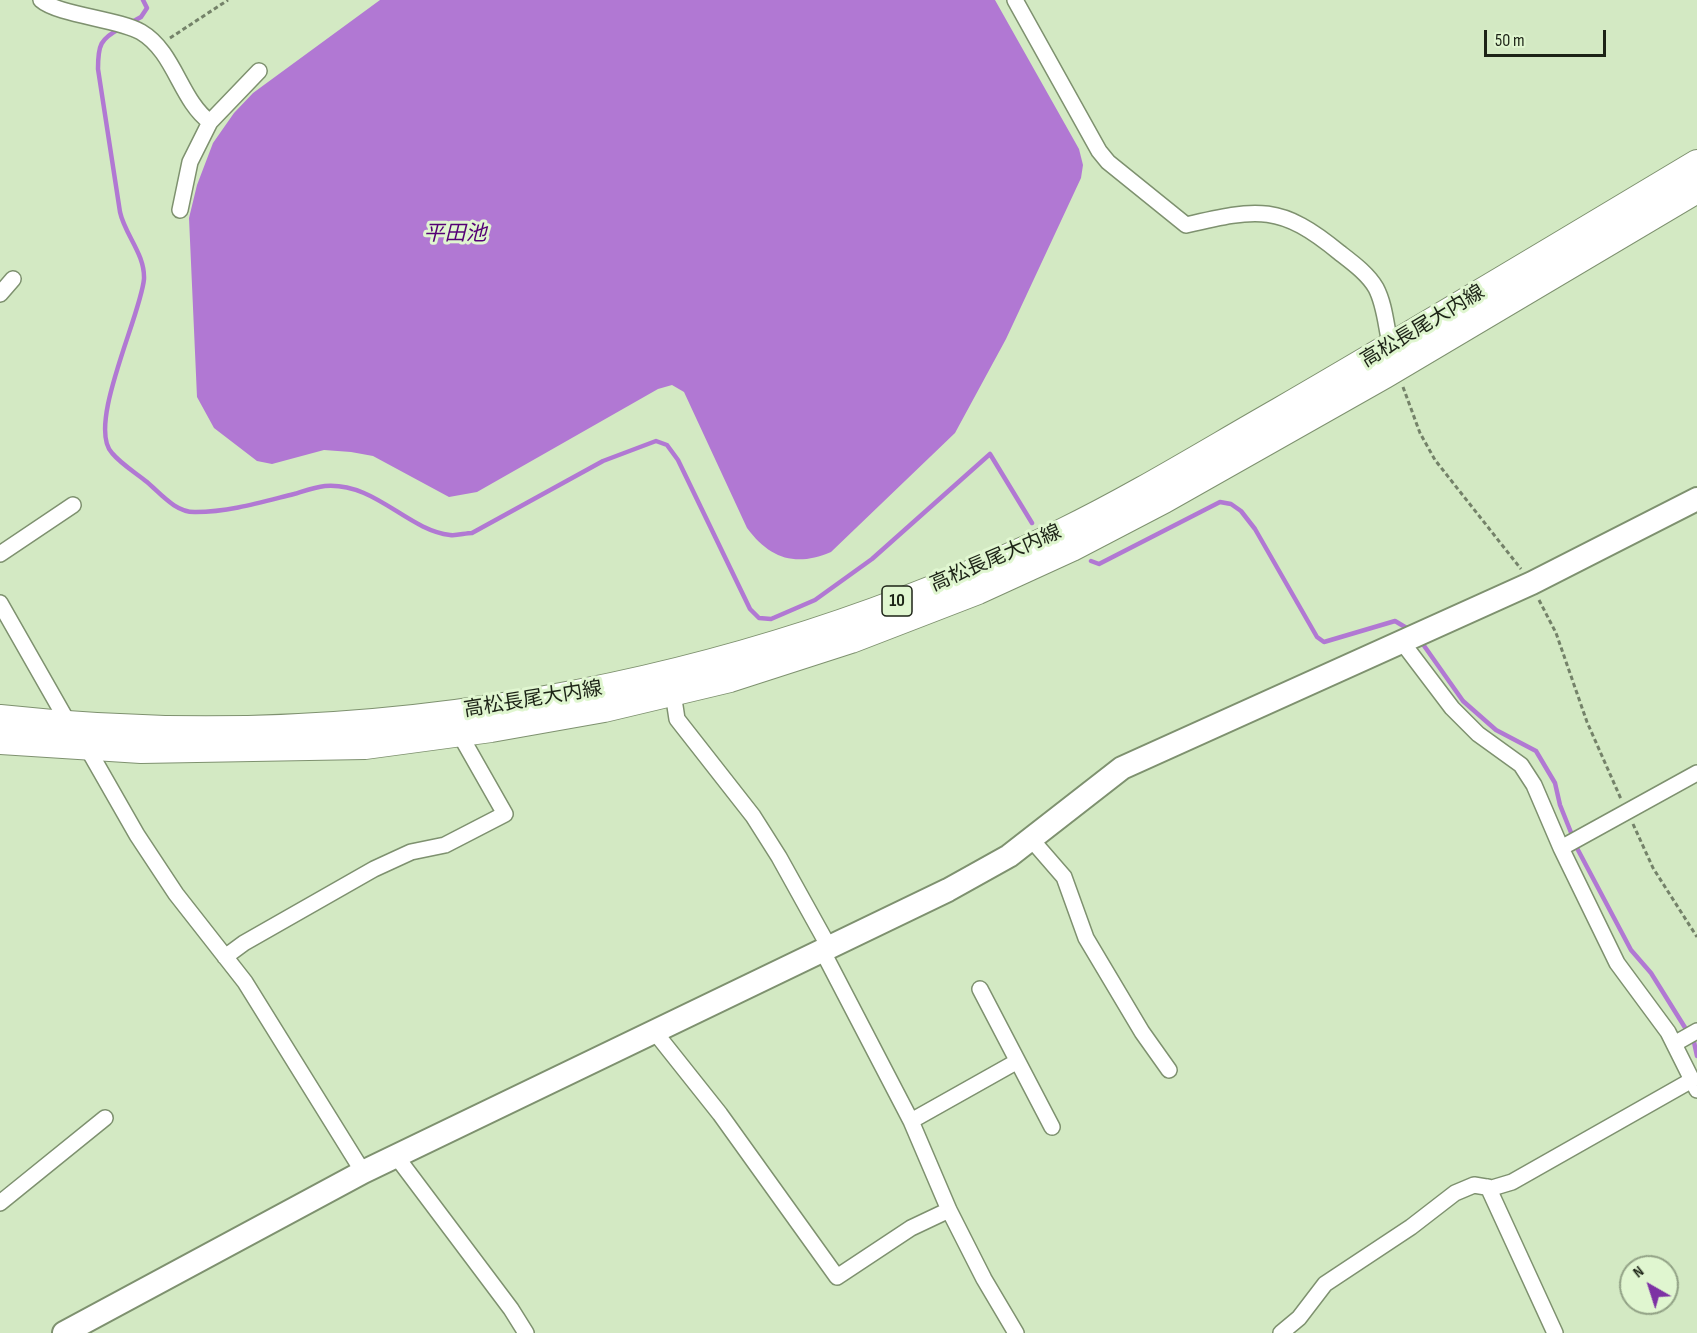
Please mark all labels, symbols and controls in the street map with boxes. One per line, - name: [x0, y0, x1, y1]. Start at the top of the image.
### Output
- scale bar: [1487, 18, 1608, 56]
- text: 50 m: [1495, 30, 1525, 51]
- water label: 平田池: [424, 222, 486, 248]
- street label: 高松長尾大内線: [1357, 281, 1489, 373]
- street label: 高松長尾大内線: [927, 521, 1065, 597]
- road number: 10: [882, 586, 912, 616]
- street label: 高松長尾大内線: [462, 677, 604, 723]
- north arrow: [1619, 1255, 1679, 1315]
- text: N: [1629, 1262, 1648, 1282]

